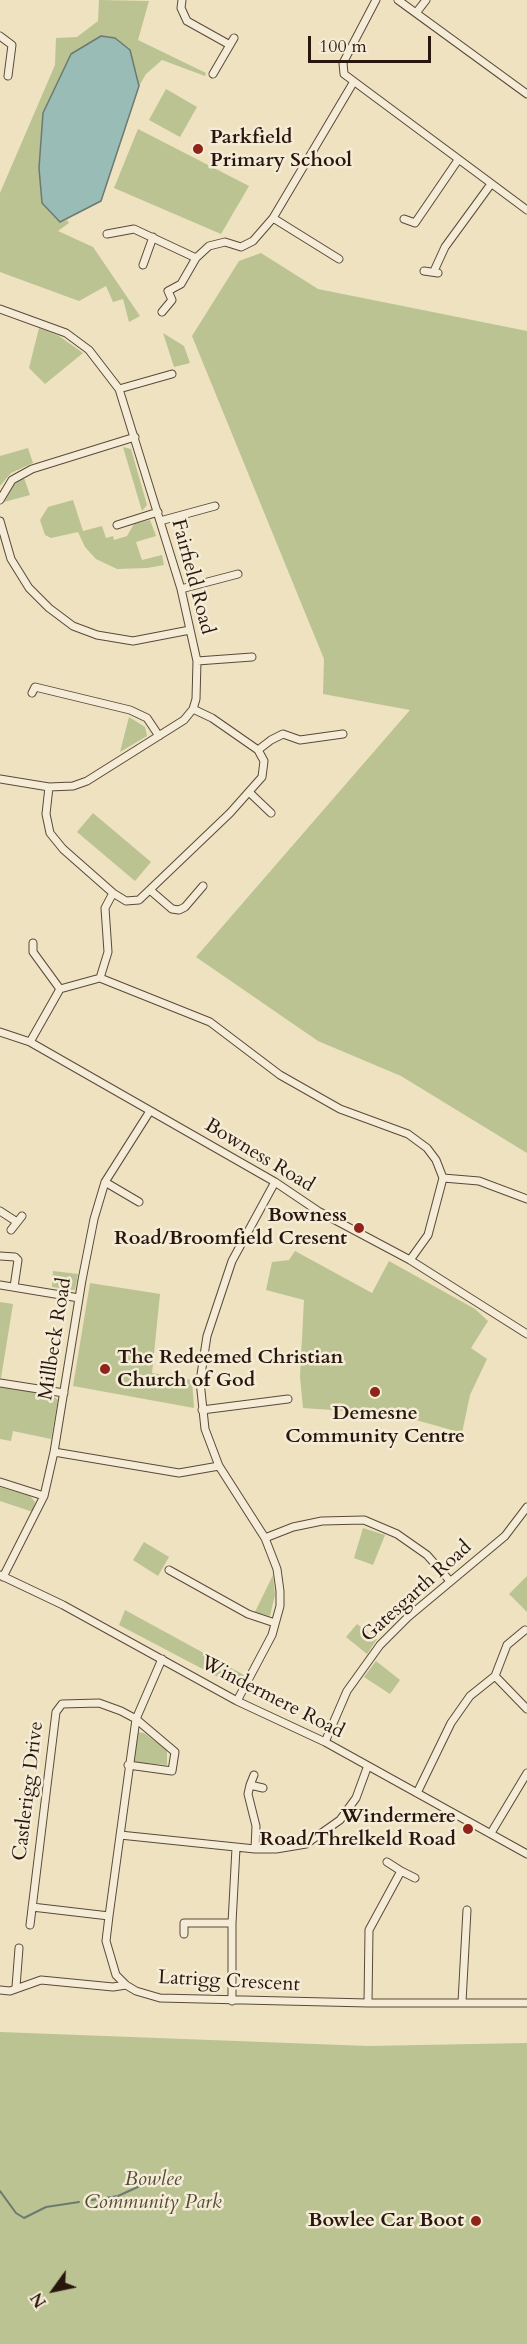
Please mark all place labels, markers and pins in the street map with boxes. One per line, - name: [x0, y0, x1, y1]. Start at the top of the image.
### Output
- place label: Parkfield Primary School: [210, 126, 352, 173]
- marker: Parkfield Primary School: [191, 142, 205, 156]
- place label: Bowness Road/Broomfield Cresent: [114, 1204, 347, 1251]
- marker: Bowness Road/Broomfield Cresent: [352, 1221, 366, 1235]
- place label: The Redeemed Christian Church of God: [117, 1346, 343, 1393]
- marker: The Redeemed Christian Church of God: [98, 1362, 112, 1376]
- marker: Demesne Community Centre: [368, 1385, 382, 1399]
- place label: Demesne Community Centre: [285, 1402, 465, 1449]
- place label: Windermere Road/Threlkeld Road: [259, 1805, 456, 1852]
- marker: Windermere Road/Threlkeld Road: [461, 1822, 475, 1836]
- place label: Bowlee Car Boot: [308, 2209, 464, 2233]
- marker: Bowlee Car Boot: [469, 2214, 483, 2228]

